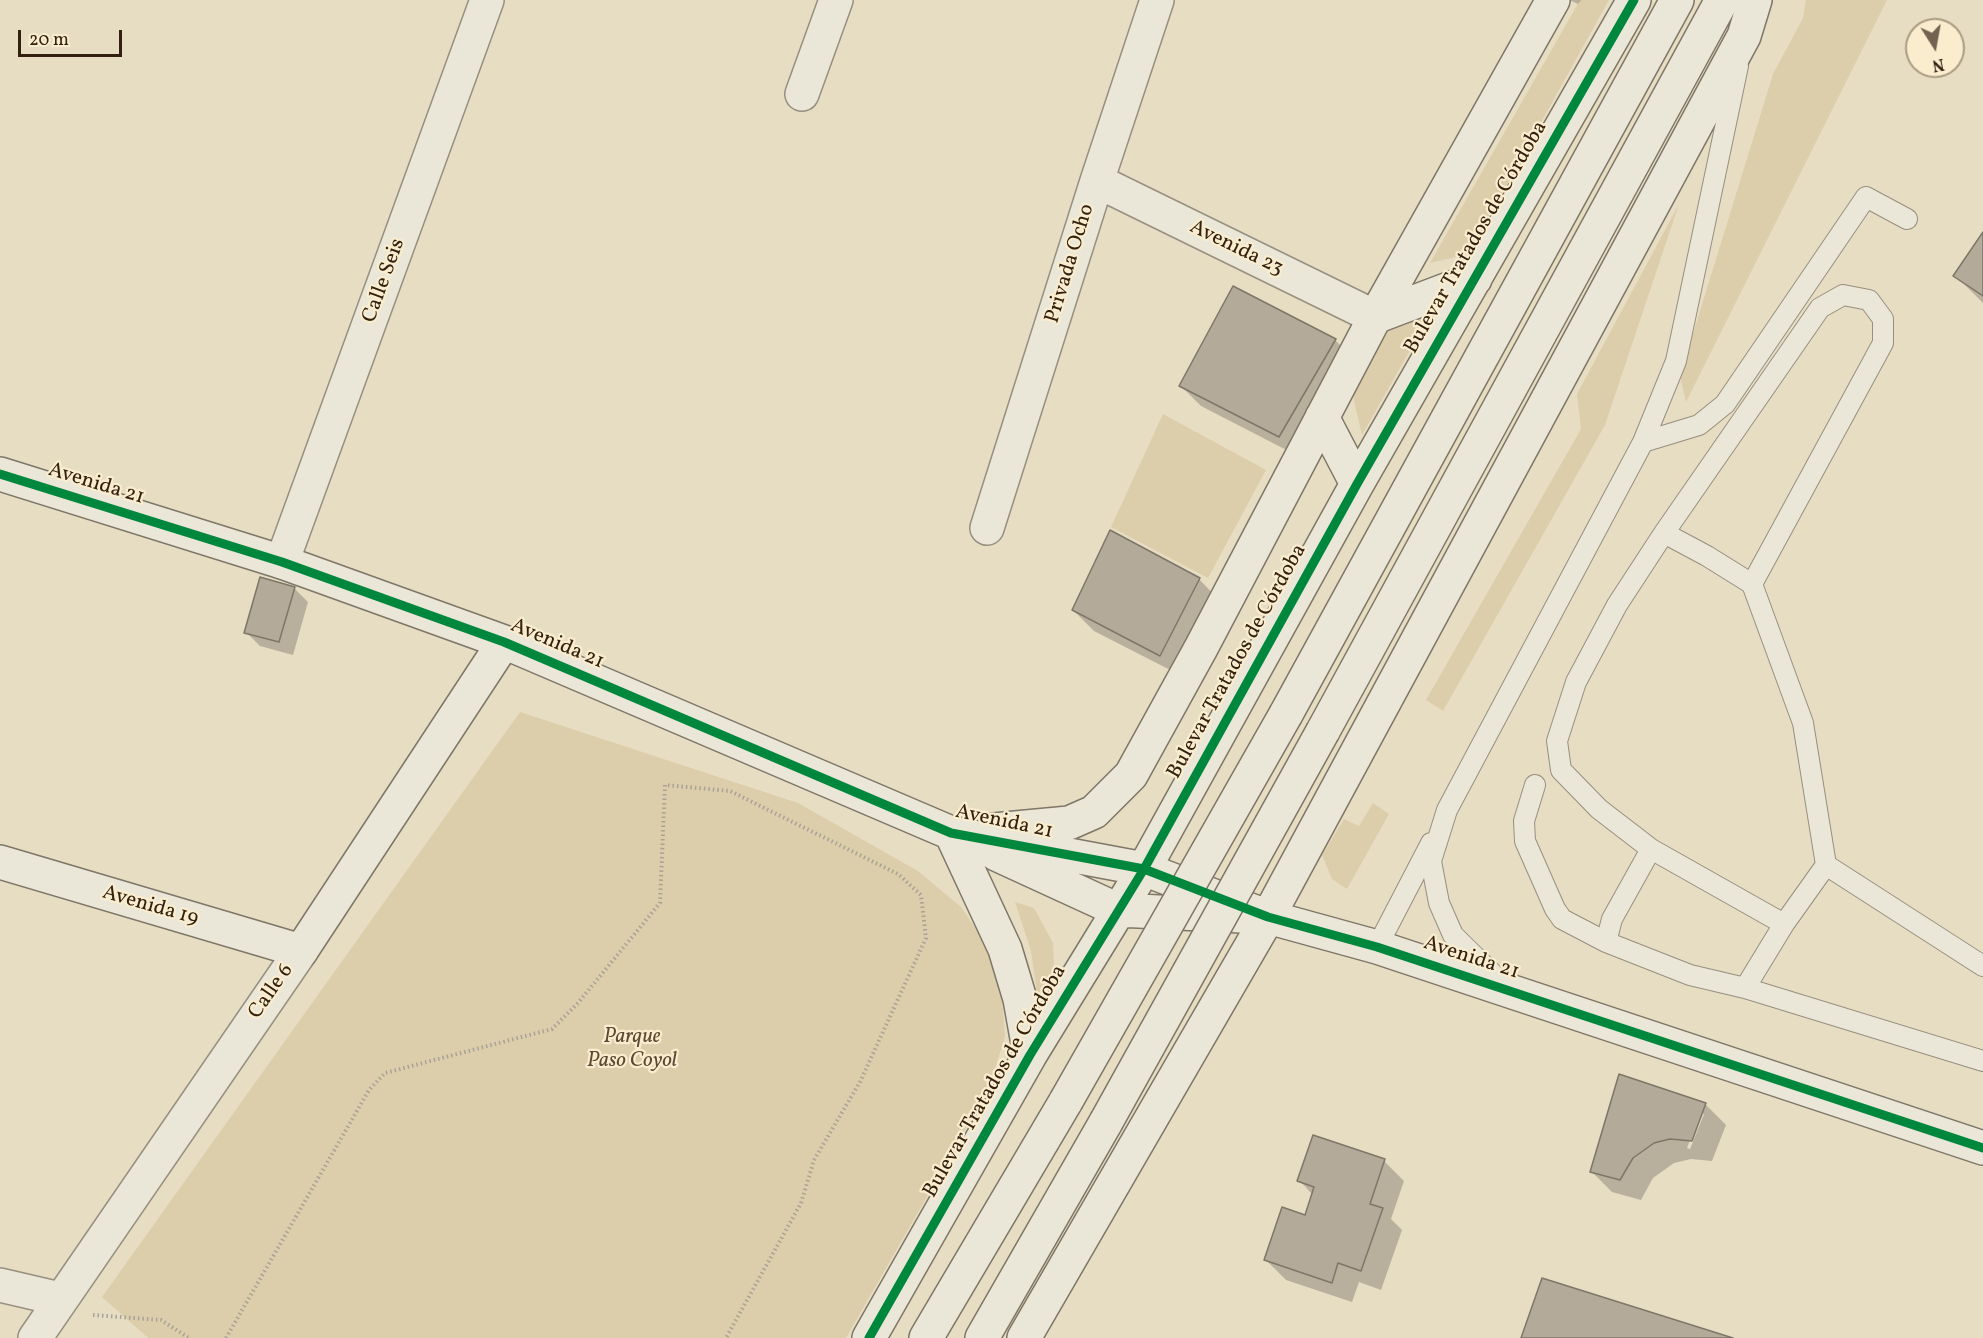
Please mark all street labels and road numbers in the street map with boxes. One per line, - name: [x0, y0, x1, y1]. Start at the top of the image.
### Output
- street label: Bulevar Tratados de Córdoba: [1400, 117, 1554, 359]
- street label: Privada Ocho: [1041, 201, 1101, 327]
- street label: Avenida 23: [1185, 216, 1287, 282]
- street label: Calle Seis: [358, 235, 412, 327]
- street label: Avenida 21: [45, 458, 147, 512]
- street label: Bulevar Tratados de Córdoba: [1163, 540, 1313, 784]
- street label: Avenida 21: [506, 614, 608, 676]
- street label: Avenida 21: [953, 800, 1055, 846]
- street label: Avenida 19: [99, 881, 201, 933]
- street label: Avenida 21: [1420, 932, 1522, 986]
- street label: Calle 6: [244, 960, 300, 1024]
- street label: Bulevar Tratados de Córdoba: [919, 961, 1073, 1203]

